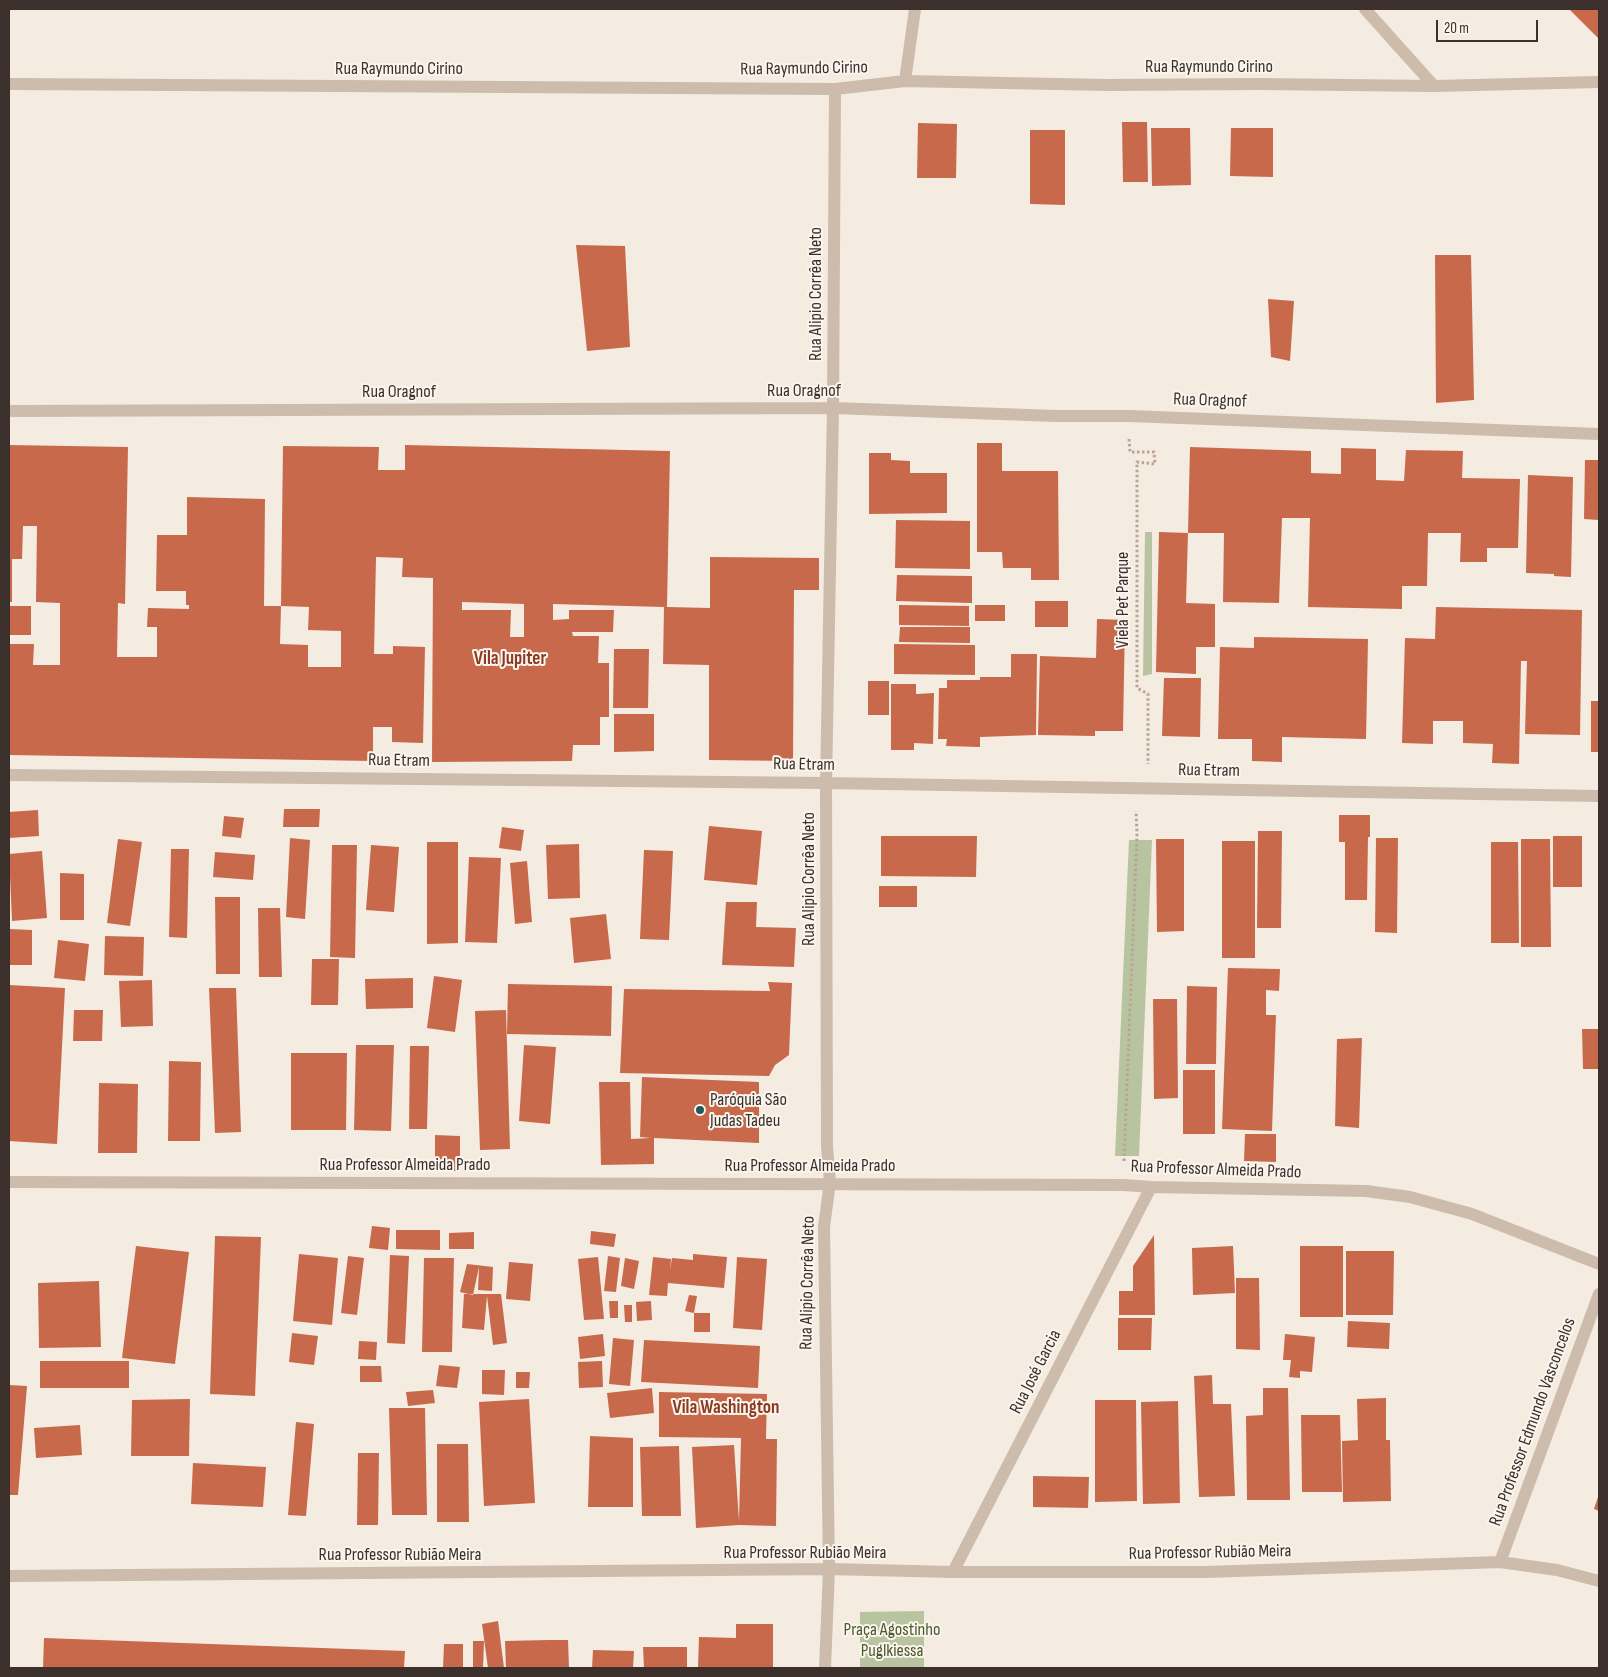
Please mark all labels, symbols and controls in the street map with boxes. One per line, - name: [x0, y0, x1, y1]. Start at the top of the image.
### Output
- scale bar: [1438, 10, 1540, 42]
- text: 20 m: [1444, 19, 1469, 38]
- street label: Rua Raymundo Cirino: [1145, 56, 1273, 78]
- street label: Rua Raymundo Cirino: [740, 57, 868, 81]
- street label: Rua Raymundo Cirino: [335, 58, 463, 80]
- street label: Rua Alipio Corrêa Neto: [805, 227, 827, 361]
- street label: Rua Oragnof: [767, 380, 841, 402]
- street label: Rua Oragnof: [362, 381, 436, 403]
- street label: Rua Oragnof: [1173, 389, 1247, 413]
- street label: Viela Pet Parque: [1112, 552, 1134, 648]
- district label: Vila Jupiter: [474, 648, 546, 670]
- street label: Rua Etram: [368, 750, 430, 772]
- street label: Rua Etram: [773, 754, 835, 776]
- street label: Rua Etram: [1178, 760, 1240, 782]
- street label: Rua Alipio Corrêa Neto: [798, 812, 820, 946]
- place label: Paróquia São Judas Tadeu: [710, 1089, 787, 1132]
- marker: Paróquia São Judas Tadeu: [694, 1104, 706, 1116]
- street label: Rua Professor Almeida Prado: [320, 1154, 490, 1176]
- street label: Rua Professor Almeida Prado: [725, 1155, 895, 1177]
- street label: Rua Professor Almeida Prado: [1130, 1156, 1302, 1184]
- street label: Rua Alipio Corrêa Neto: [796, 1216, 820, 1350]
- street label: Rua Professor Edmundo Vasconcelos: [1485, 1315, 1581, 1529]
- street label: Rua José Garcia: [1006, 1326, 1066, 1418]
- district label: Vila Washington: [672, 1397, 780, 1419]
- street label: Rua Professor Rubião Meira: [1128, 1541, 1292, 1565]
- street label: Rua Professor Rubião Meira: [724, 1542, 886, 1564]
- street label: Rua Professor Rubião Meira: [319, 1544, 481, 1566]
- park label: Praça Agostinho Puglkiessa: [844, 1619, 940, 1662]

